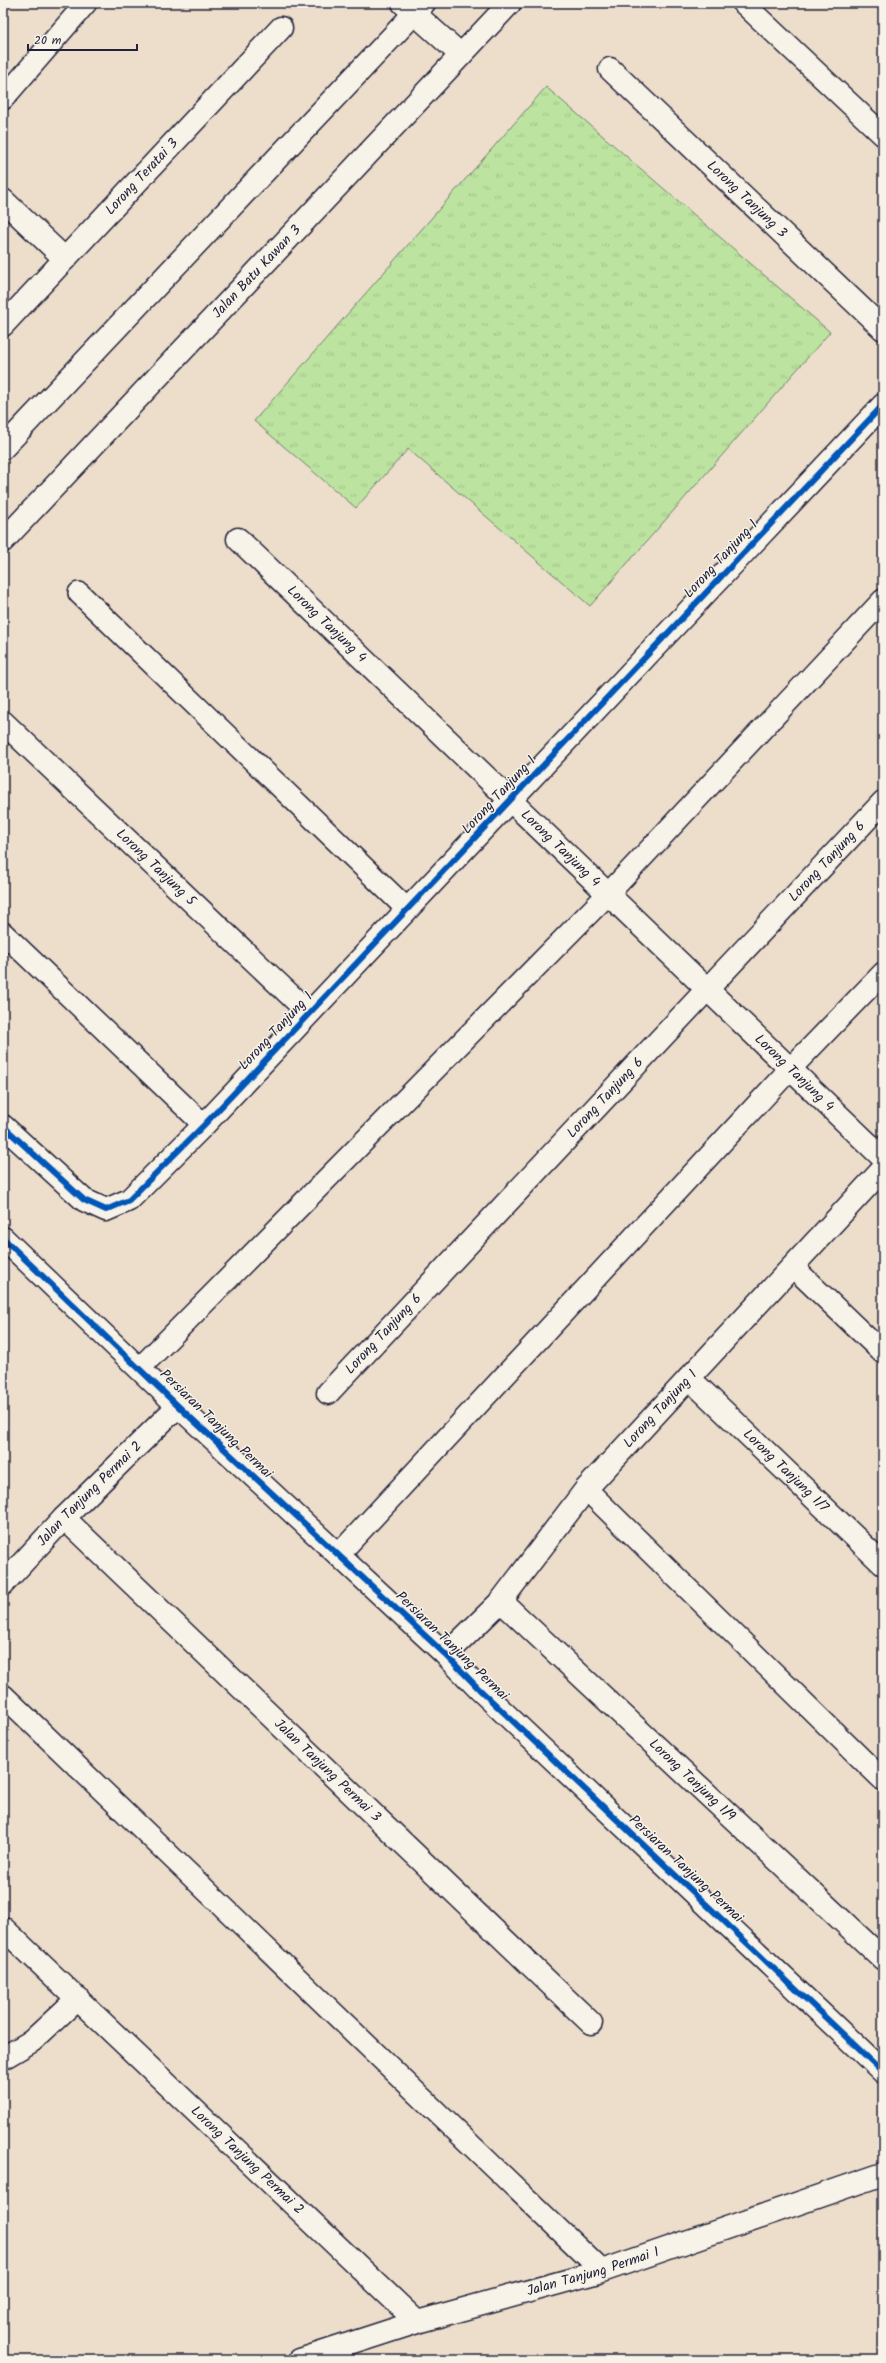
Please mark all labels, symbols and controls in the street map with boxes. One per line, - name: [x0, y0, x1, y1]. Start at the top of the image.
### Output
- scale bar: [28, 26, 137, 52]
- text: 20 m: [34, 31, 62, 50]
- street label: Lorong Teratai 3: [100, 133, 183, 220]
- street label: Lorong Tanjung 3: [702, 155, 792, 243]
- street label: Jalan Batu Kawan 3: [207, 220, 306, 323]
- street label: Lorong Tanjung 1: [679, 515, 763, 603]
- street label: Lorong Tanjung 4: [282, 580, 372, 668]
- street label: Lorong Tanjung 1: [457, 751, 541, 839]
- street label: Lorong Tanjung 4: [515, 805, 606, 893]
- street label: Lorong Tanjung 6: [783, 816, 871, 907]
- street label: Lorong Tanjung 5: [111, 824, 202, 912]
- street label: Lorong Tanjung 1: [234, 987, 318, 1075]
- street label: Lorong Tanjung 4: [749, 1029, 840, 1117]
- street label: Lorong Tanjung 6: [562, 1052, 649, 1143]
- street label: Lorong Tanjung 6: [340, 1288, 427, 1379]
- street label: Persiaran Tanjung Permai: [154, 1364, 278, 1484]
- street label: Lorong Tanjung 1: [618, 1364, 703, 1453]
- street label: Lorong Tanjung 1/7: [738, 1424, 834, 1518]
- street label: Jalan Tanjung Permai 2: [32, 1436, 147, 1552]
- street label: Persiaran Tanjung Permai: [390, 1586, 514, 1706]
- street label: Jalan Tanjung Permai 3: [269, 1714, 386, 1827]
- street label: Lorong Tanjung 1/9: [644, 1734, 741, 1827]
- street label: Persiaran Tanjung Permai: [624, 1810, 749, 1929]
- street label: Lorong Tanjung Permai 2: [185, 2101, 309, 2220]
- street label: Jalan Tanjung Permai 1: [524, 2241, 662, 2302]

